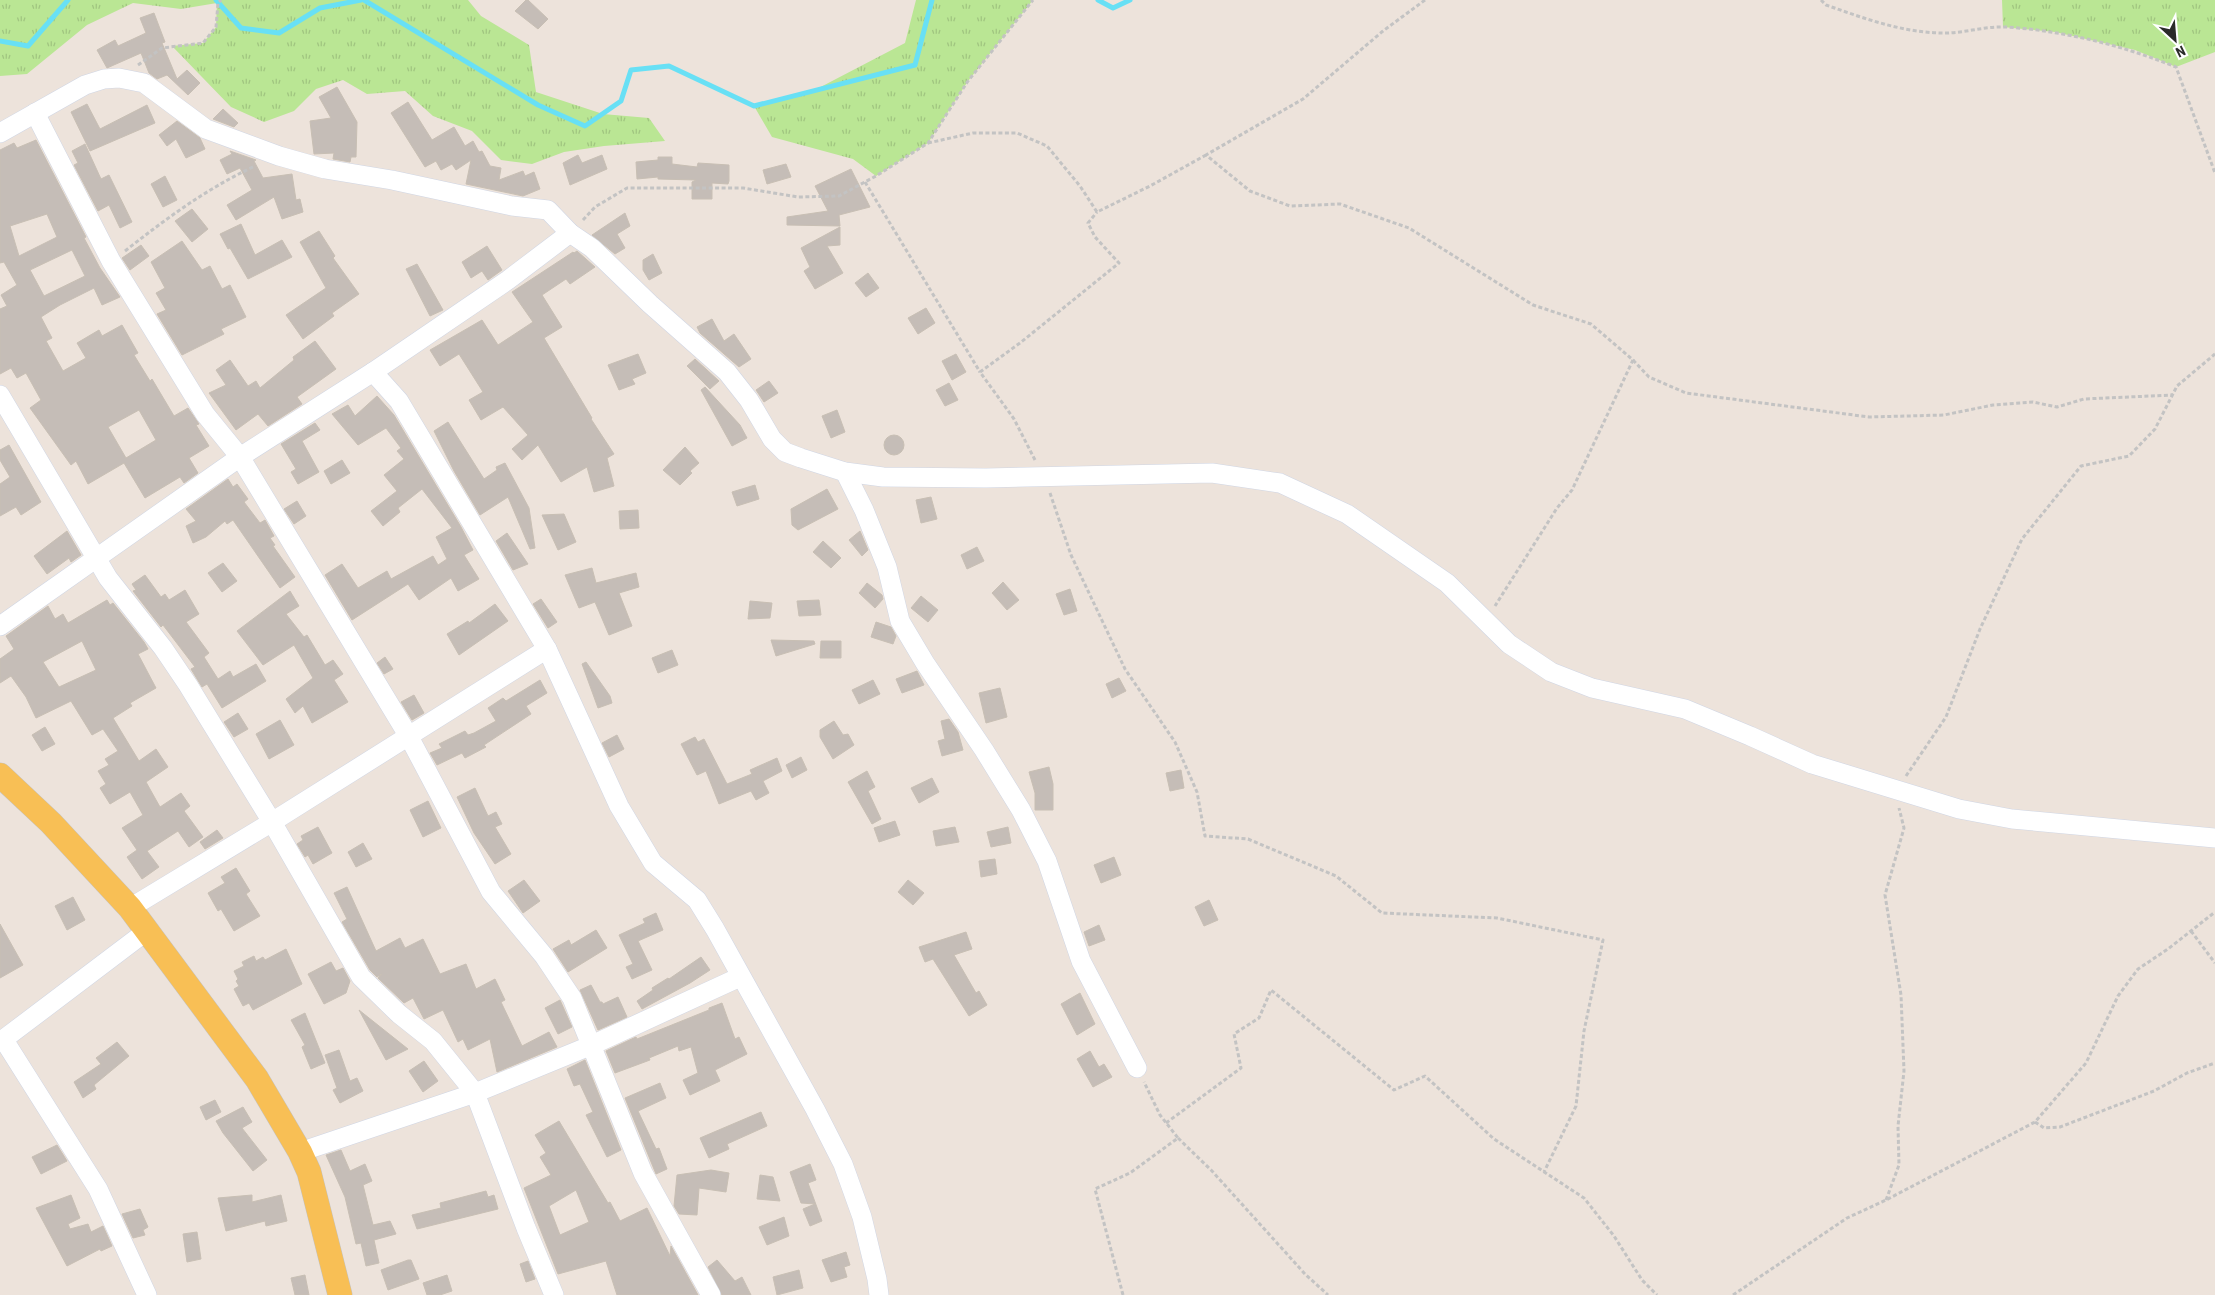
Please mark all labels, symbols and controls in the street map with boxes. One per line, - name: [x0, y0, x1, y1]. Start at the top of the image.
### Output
- north arrow: [2150, 15, 2200, 65]
- text: N: [2173, 43, 2188, 61]

